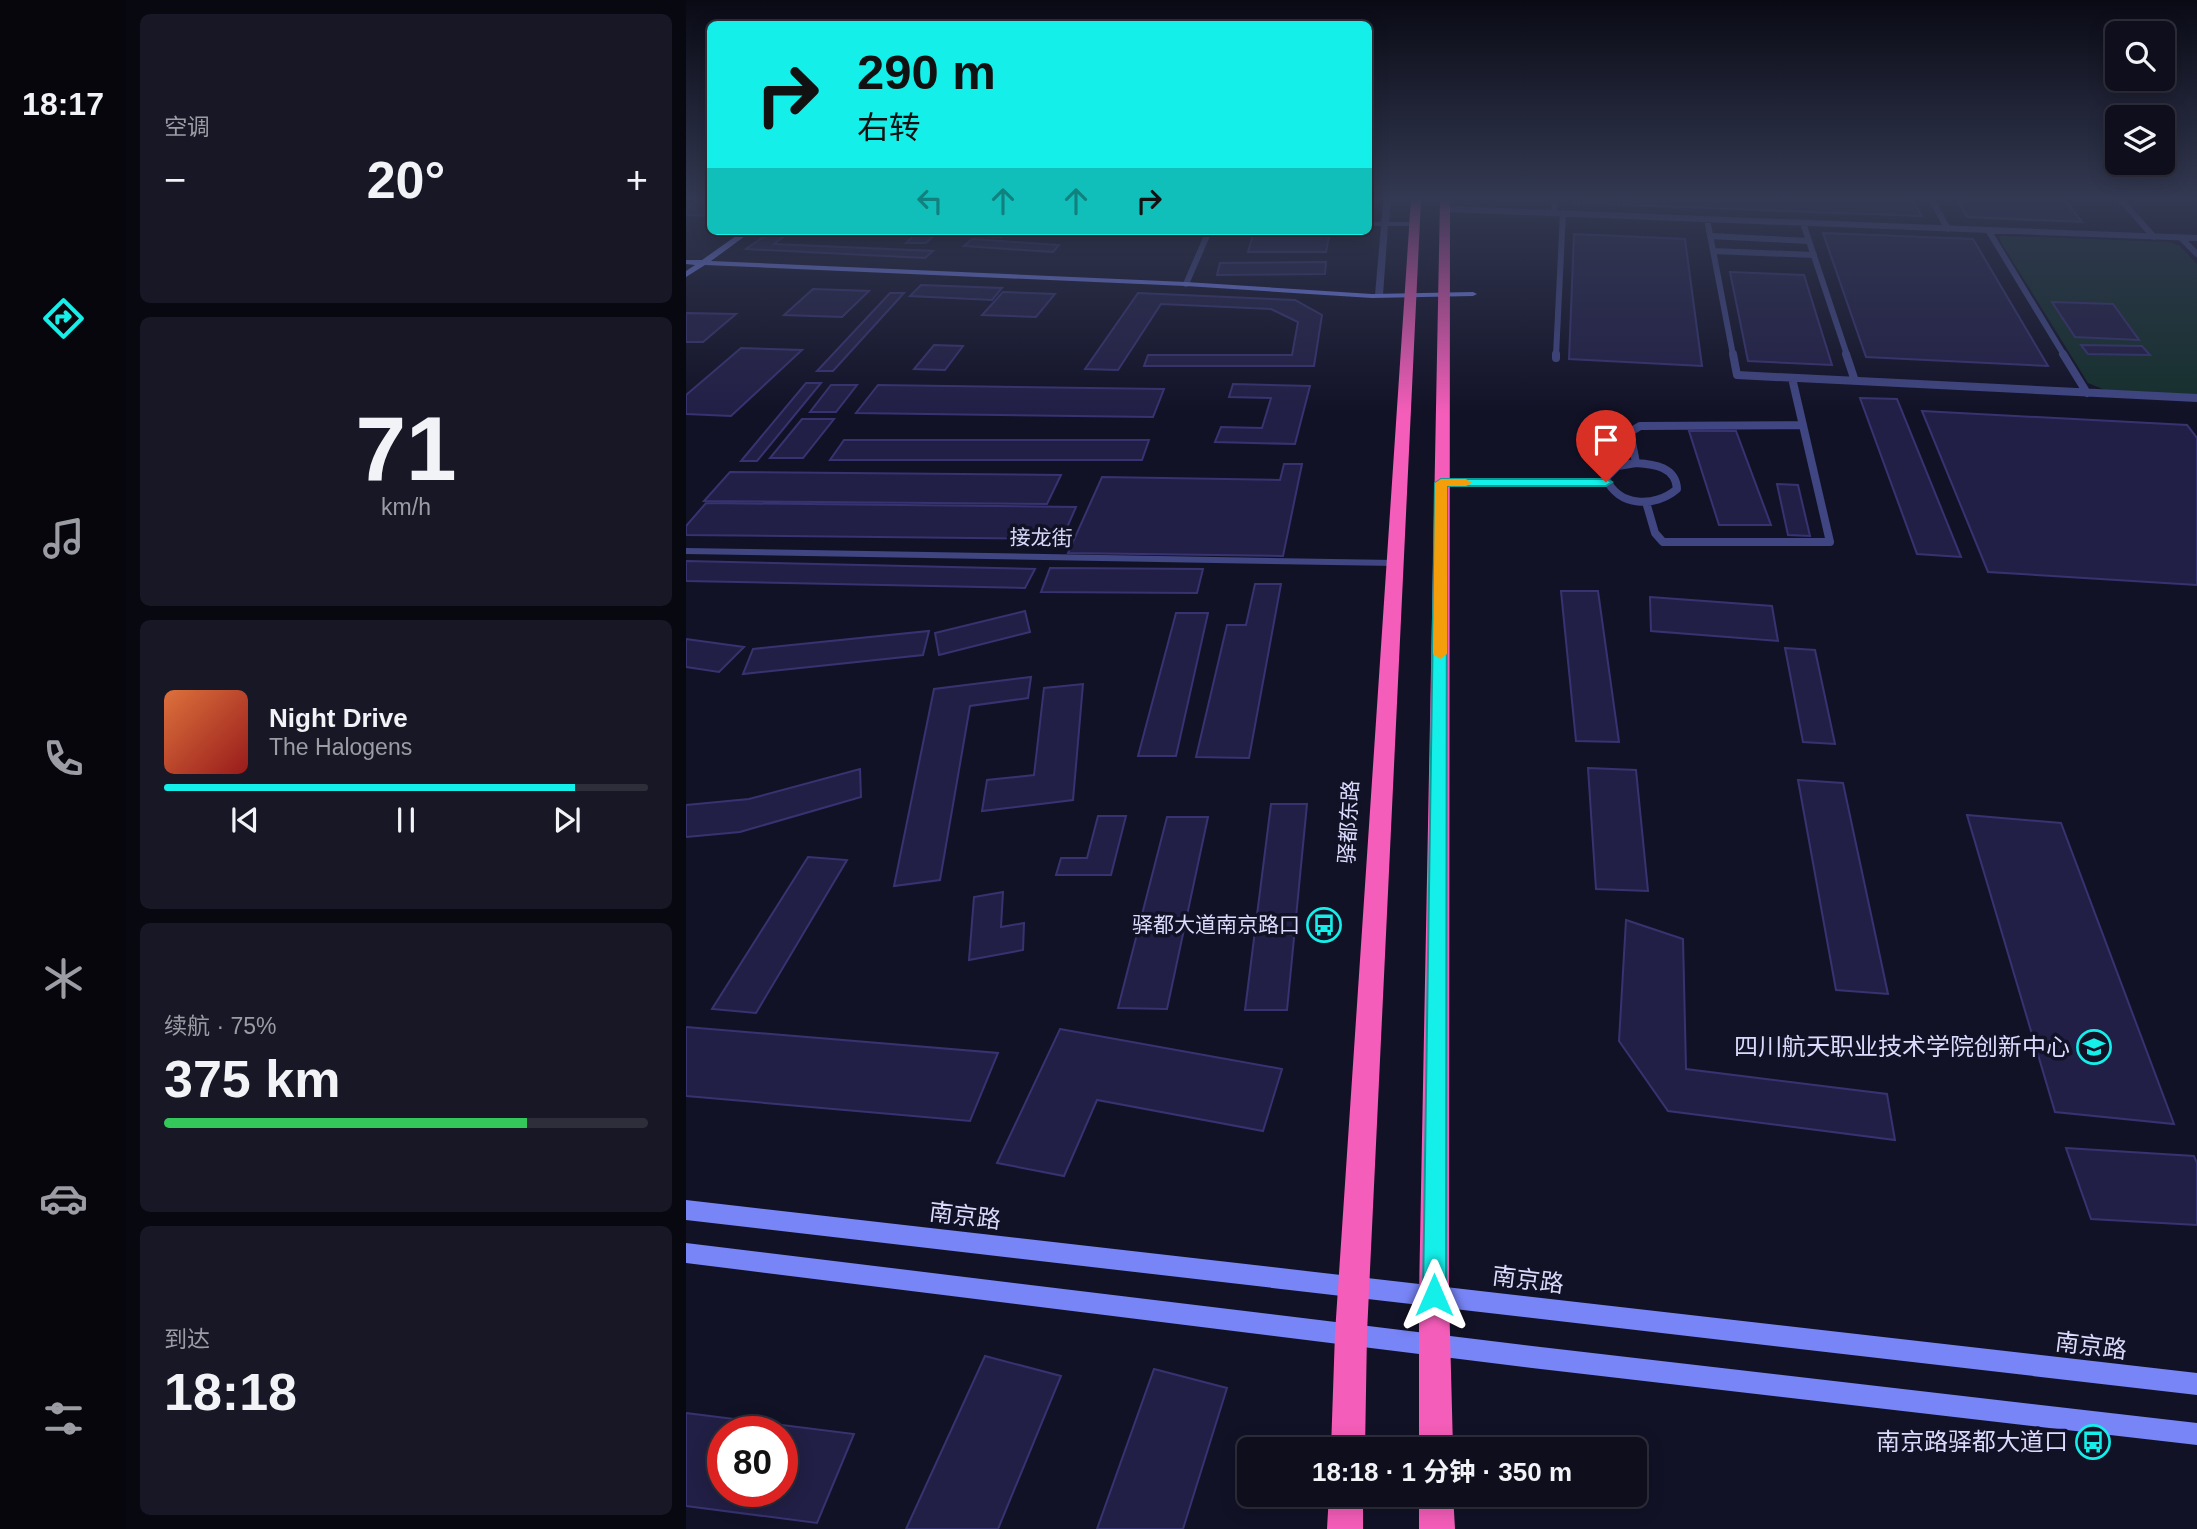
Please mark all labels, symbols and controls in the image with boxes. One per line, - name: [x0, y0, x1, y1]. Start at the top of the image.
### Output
- map controls: [2105, 21, 2175, 175]
- button: search: [2105, 21, 2175, 91]
- text: 290 m: [857, 45, 996, 99]
- icon: right: [742, 49, 833, 140]
- text: 18:17: [22, 86, 104, 122]
- button: layers: [2105, 105, 2175, 175]
- text: 右转: [857, 110, 921, 146]
- text: 空调: [164, 114, 210, 140]
- text: 20°: [367, 151, 445, 209]
- text: −: [164, 159, 186, 201]
- text: +: [626, 159, 648, 201]
- icon: left: [911, 182, 949, 220]
- icon: ahead: [984, 182, 1022, 220]
- icon: ahead: [1057, 182, 1095, 220]
- icon: right: [1130, 182, 1168, 220]
- icon: directions: [39, 294, 88, 343]
- text: 71: [355, 398, 457, 499]
- pin: [1576, 410, 1636, 482]
- icon: arrive: [1587, 421, 1625, 459]
- text: km/h: [381, 494, 431, 520]
- icon: music: [39, 514, 88, 563]
- street label: 接龙街: [1009, 525, 1073, 550]
- text: Night Drive: [269, 703, 408, 733]
- icon: phone: [39, 734, 88, 783]
- text: The Halogens: [269, 734, 412, 760]
- street label: 驿都东路: [1335, 779, 1362, 865]
- icon: previous: [226, 801, 264, 839]
- icon: pause: [387, 801, 425, 839]
- icon: next: [548, 801, 586, 839]
- bus stop icon: 驿都大道南京路口: [1305, 906, 1343, 944]
- place label: 驿都大道南京路口: [1132, 913, 1300, 936]
- icon: climate: [39, 954, 88, 1003]
- text: 续航 · 75%: [164, 1013, 276, 1039]
- school or university icon: 四川航天职业技术学院创新中心: [2075, 1028, 2113, 1066]
- place label: 四川航天职业技术学院创新中心: [1734, 1033, 2070, 1060]
- text: 375 km: [164, 1050, 340, 1108]
- icon: car: [39, 1174, 88, 1223]
- street label: 南京路: [928, 1198, 1002, 1233]
- position arrow: [1397, 1258, 1471, 1332]
- street label: 南京路: [1491, 1262, 1565, 1297]
- text: 到达: [164, 1326, 210, 1352]
- street label: 南京路: [2054, 1328, 2128, 1363]
- text: 18:18: [164, 1363, 297, 1421]
- icon: filters: [39, 1394, 88, 1443]
- speed limit sign: 80: [707, 1416, 798, 1507]
- bus stop icon: 南京路驿都大道口: [2074, 1423, 2112, 1461]
- place label: 南京路驿都大道口: [1876, 1428, 2068, 1455]
- text: 18:18 · 1 分钟 · 350 m: [1312, 1457, 1572, 1487]

